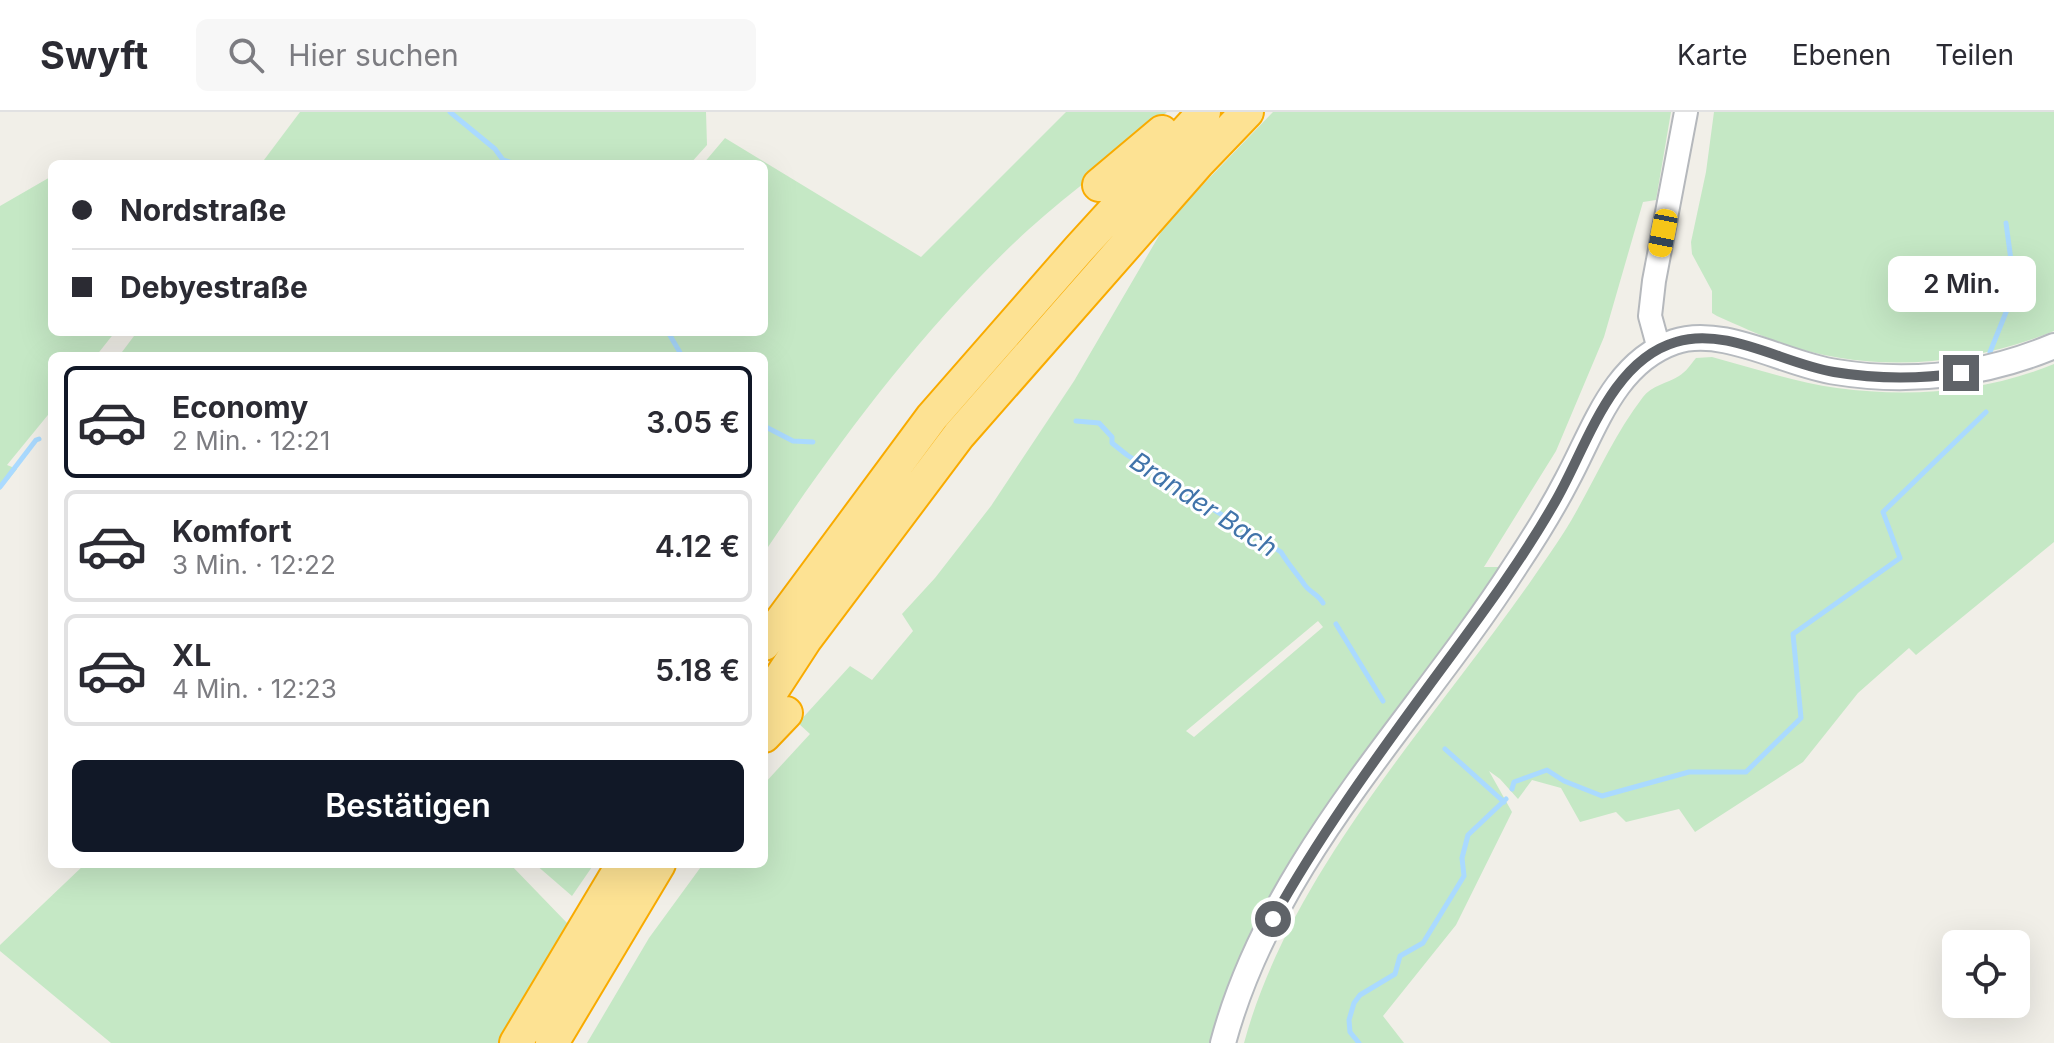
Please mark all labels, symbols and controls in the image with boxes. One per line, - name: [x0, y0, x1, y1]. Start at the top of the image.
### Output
- search box: [196, 19, 756, 91]
- text: Swyft: [40, 32, 148, 78]
- icon: search: [224, 33, 268, 77]
- text: Hier suchen: [288, 37, 459, 73]
- text: Karte: [1677, 38, 1748, 72]
- text: Ebenen: [1792, 38, 1891, 72]
- text: Teilen: [1935, 38, 2014, 72]
- text: Nordstraße: [120, 192, 286, 228]
- car: [1647, 207, 1679, 259]
- callout: 2 Min.: [1887, 257, 2035, 313]
- text: 2 Min.: [1923, 268, 2001, 299]
- text: Debyestraße: [120, 269, 308, 305]
- route end: [1943, 355, 1979, 391]
- icon: car: [76, 386, 148, 458]
- text: Economy: [172, 389, 308, 425]
- text: 3.05 €: [646, 404, 740, 440]
- text: 2 Min. · 12:21: [172, 425, 330, 456]
- water label: Brander Bach: [1125, 445, 1283, 563]
- icon: car: [76, 510, 148, 582]
- text: Komfort: [172, 513, 292, 549]
- text: 4.12 €: [655, 528, 740, 564]
- text: 3 Min. · 12:22: [172, 549, 336, 580]
- icon: car: [76, 634, 148, 706]
- text: XL: [172, 637, 211, 673]
- text: 5.18 €: [655, 652, 740, 688]
- text: 4 Min. · 12:23: [172, 673, 337, 704]
- button: Bestätigen: [72, 760, 744, 852]
- route start: [1255, 901, 1291, 937]
- map controls: [1942, 930, 2030, 1018]
- button: locate: [1942, 930, 2030, 1018]

